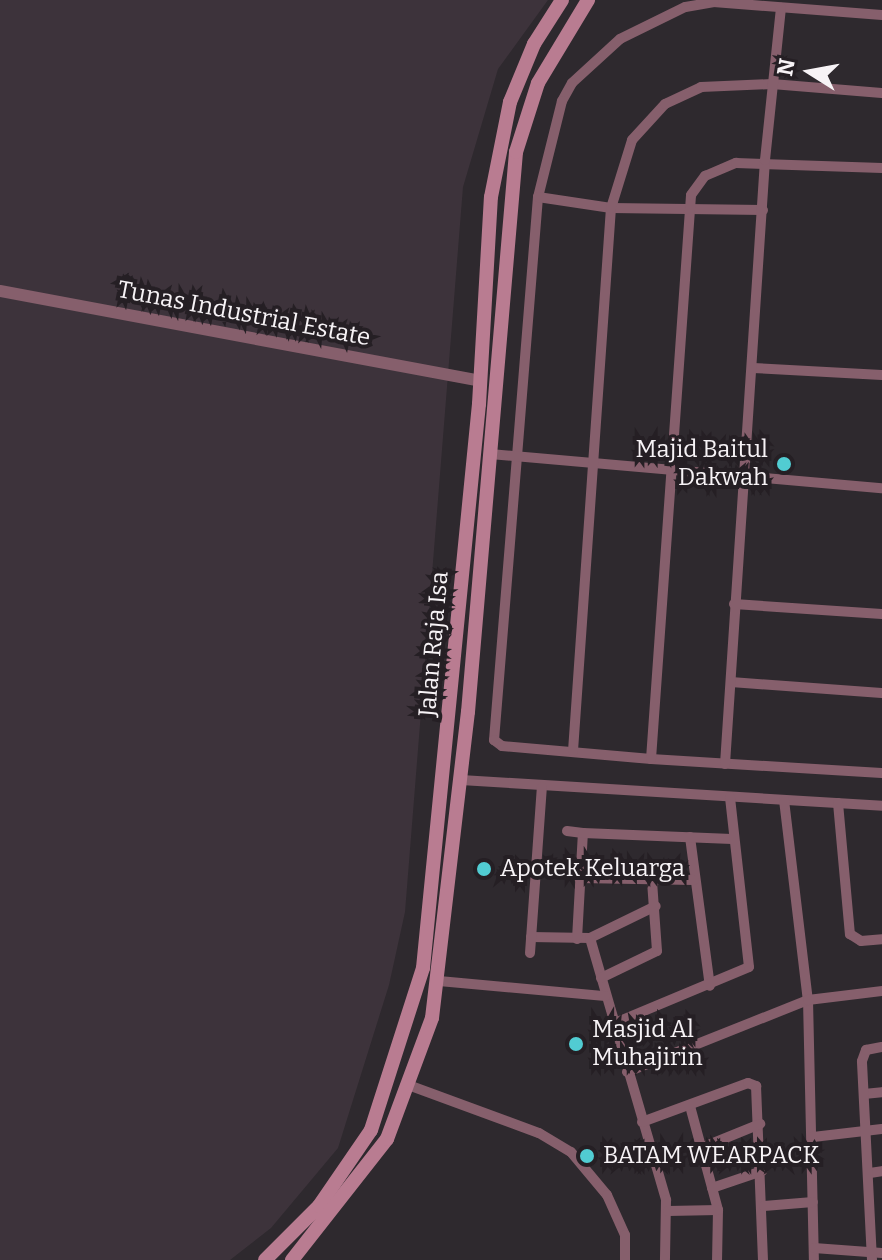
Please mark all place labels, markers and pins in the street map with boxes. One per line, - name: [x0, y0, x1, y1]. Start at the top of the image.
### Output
- place label: Majid Baitul Dakwah: [636, 436, 768, 492]
- marker: Majid Baitul Dakwah: [775, 455, 793, 473]
- place label: Apotek Keluarga: [500, 855, 685, 883]
- marker: Apotek Keluarga: [475, 860, 493, 878]
- place label: Masjid Al Muhajirin: [592, 1016, 703, 1072]
- marker: Masjid Al Muhajirin: [567, 1035, 585, 1053]
- place label: BATAM WEARPACK: [603, 1142, 820, 1170]
- marker: BATAM WEARPACK: [578, 1147, 596, 1165]

